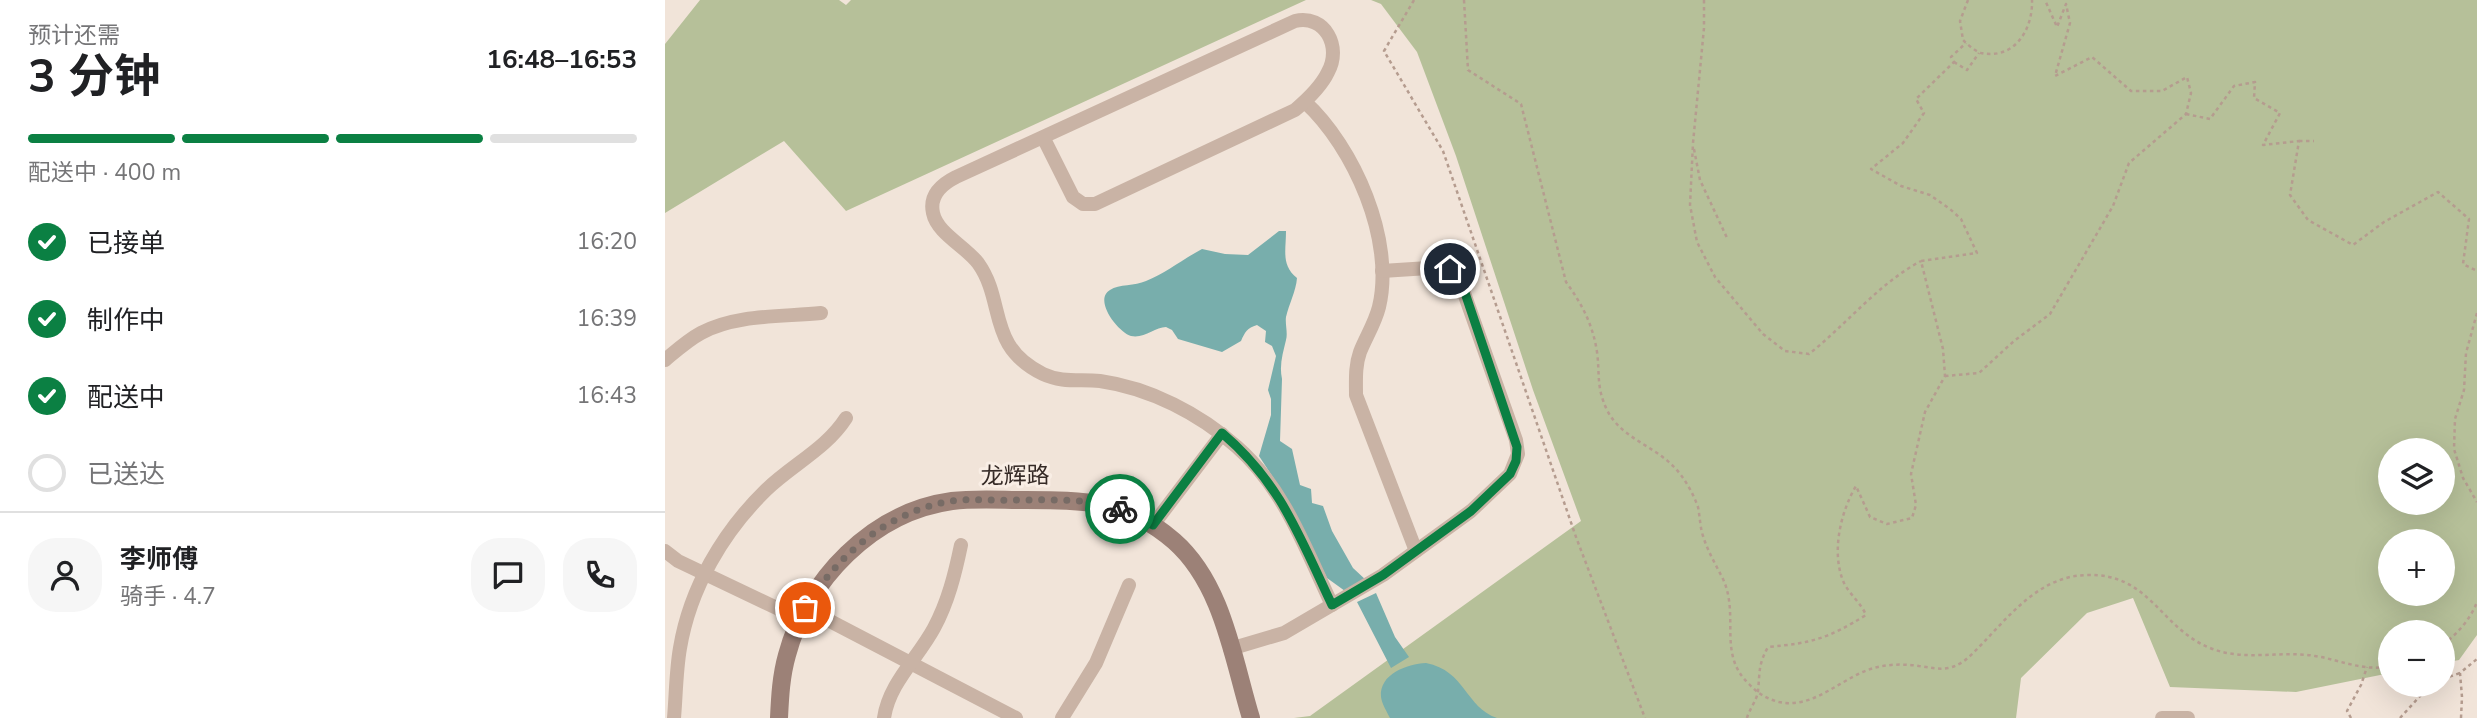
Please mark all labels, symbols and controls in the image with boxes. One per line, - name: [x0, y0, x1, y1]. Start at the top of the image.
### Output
- text: 预计还需: [28, 20, 120, 51]
- text: 16:48–16:53: [486, 42, 637, 77]
- text: 3 分钟: [28, 45, 160, 108]
- text: 配送中 · 400 m: [28, 157, 181, 188]
- icon: check: [28, 223, 66, 261]
- text: 已接单: [87, 226, 165, 261]
- text: 16:20: [577, 226, 637, 257]
- pin: [1420, 239, 1480, 299]
- icon: home: [1431, 250, 1469, 288]
- icon: check: [28, 300, 66, 338]
- text: 制作中: [87, 303, 165, 338]
- text: 16:39: [577, 303, 637, 334]
- icon: check: [28, 377, 66, 415]
- text: 配送中: [87, 380, 165, 415]
- text: 16:43: [577, 380, 637, 411]
- map controls: [2378, 438, 2455, 697]
- button: layers: [2378, 438, 2455, 515]
- text: 已送达: [87, 457, 165, 492]
- street label: 龙辉路: [980, 460, 1050, 492]
- courier: [1085, 474, 1155, 544]
- icon: bike: [1101, 490, 1139, 528]
- button: +: [2378, 529, 2455, 606]
- button: person: [28, 538, 102, 612]
- button: chat: [471, 538, 545, 612]
- button: phone: [563, 538, 637, 612]
- text: 李师傅: [120, 542, 198, 577]
- pin: [775, 578, 835, 638]
- text: 骑手 · 4.7: [120, 581, 216, 612]
- icon: bag: [786, 589, 824, 627]
- button: −: [2378, 620, 2455, 697]

